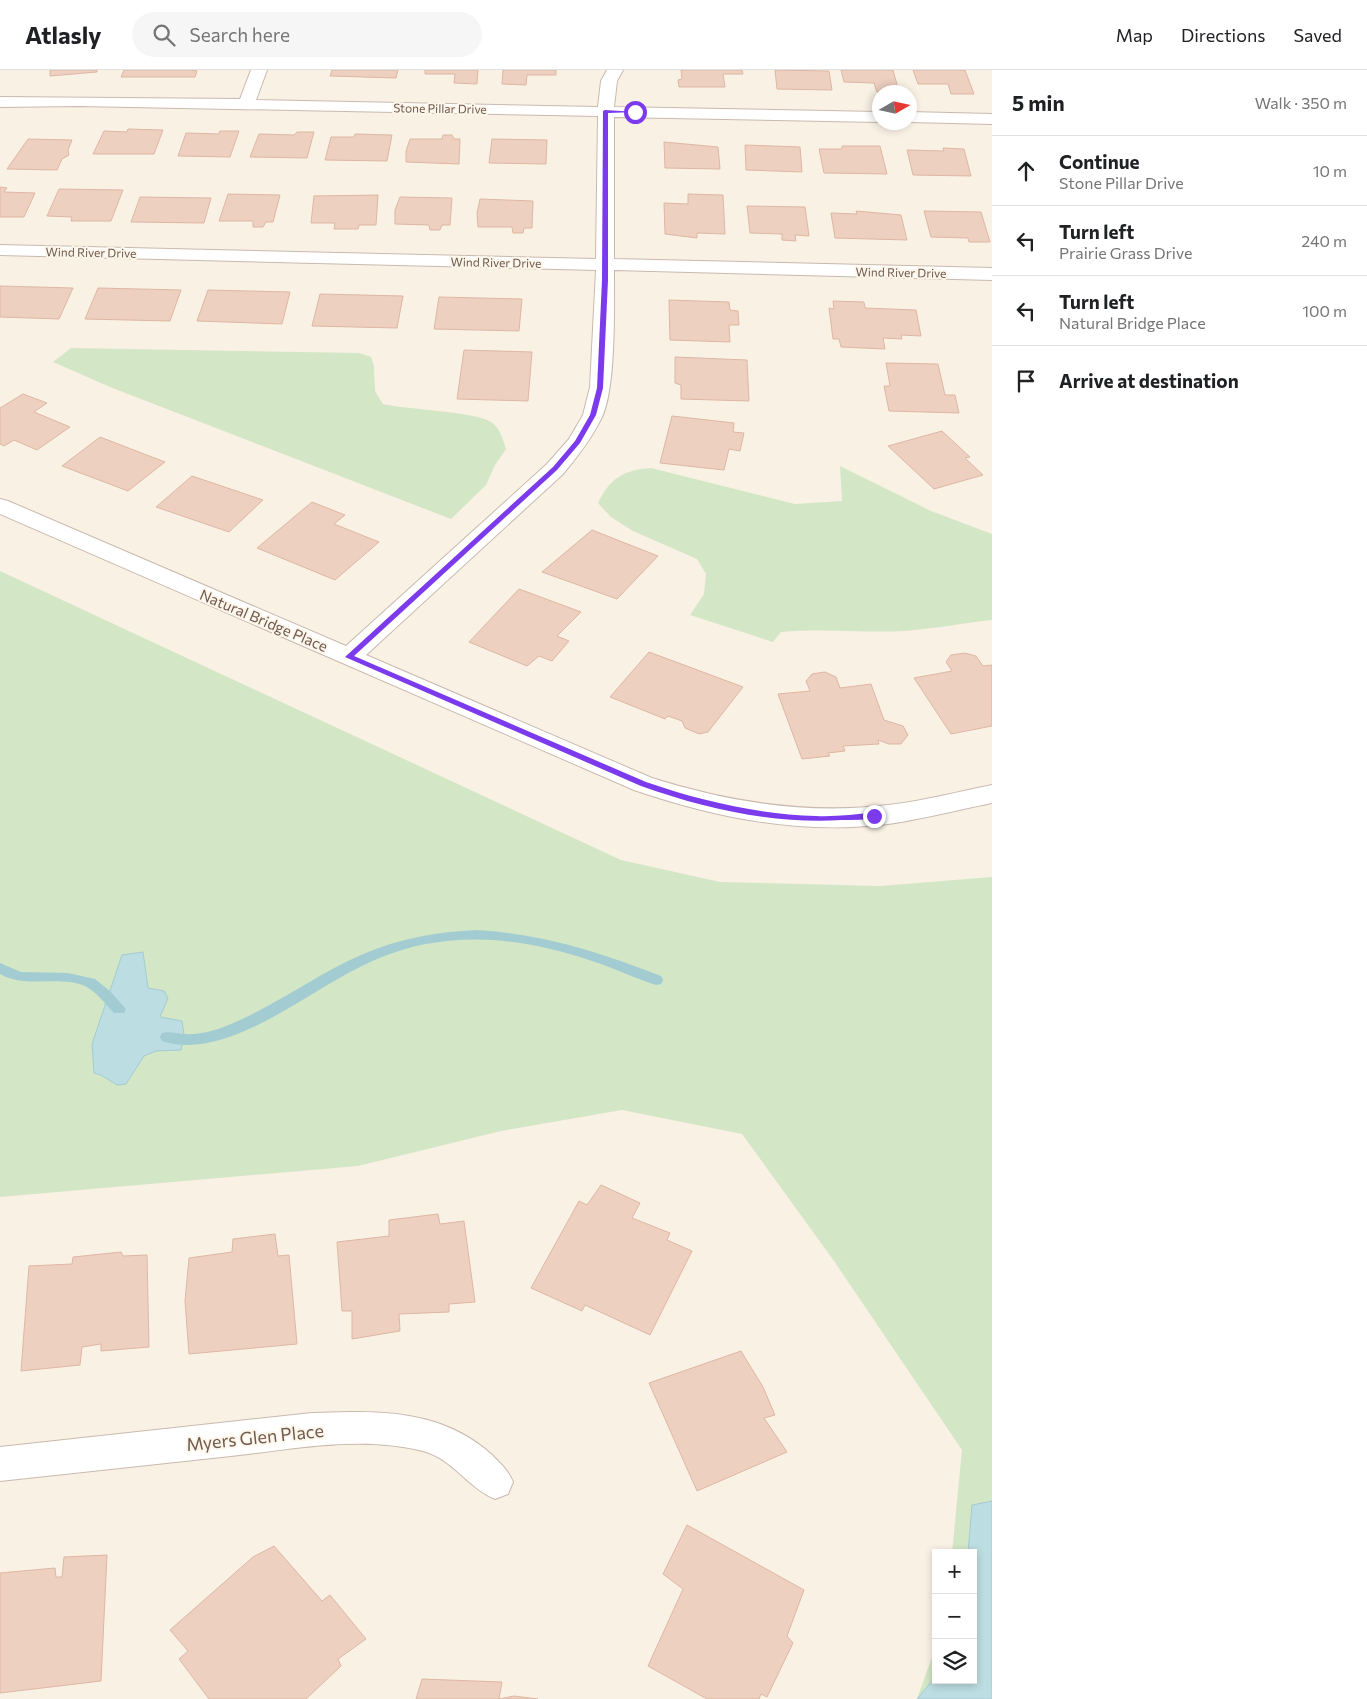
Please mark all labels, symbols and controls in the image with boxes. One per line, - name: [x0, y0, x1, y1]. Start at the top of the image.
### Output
- search box: [132, 12, 482, 57]
- text: Atlasly: [25, 20, 102, 49]
- icon: search: [150, 21, 178, 49]
- text: Search here: [190, 23, 290, 46]
- text: Map: [1116, 24, 1153, 46]
- text: Directions: [1181, 24, 1265, 46]
- text: Saved: [1293, 24, 1342, 46]
- north arrow: [872, 85, 917, 130]
- text: 5 min: [1012, 90, 1065, 115]
- text: Walk · 350 m: [1255, 93, 1347, 112]
- street label: Stone Pillar Drive: [393, 100, 487, 116]
- route start: [624, 101, 647, 124]
- text: Continue: [1059, 150, 1139, 173]
- icon: ahead: [1012, 157, 1040, 185]
- text: 10 m: [1313, 161, 1347, 180]
- text: Stone Pillar Drive: [1059, 173, 1184, 192]
- text: Turn left: [1059, 220, 1134, 243]
- icon: left: [1012, 227, 1040, 255]
- text: 240 m: [1301, 231, 1347, 250]
- text: Prairie Grass Drive: [1059, 243, 1192, 262]
- street label: Wind River Drive: [45, 244, 137, 260]
- street label: Wind River Drive: [450, 254, 542, 270]
- street label: Wind River Drive: [855, 264, 947, 280]
- text: Turn left: [1059, 290, 1134, 313]
- icon: left: [1012, 297, 1040, 325]
- text: 100 m: [1302, 301, 1347, 320]
- text: Natural Bridge Place: [1059, 313, 1206, 332]
- icon: arrive: [1012, 367, 1040, 395]
- text: Arrive at destination: [1059, 369, 1239, 392]
- street label: Natural Bridge Place: [197, 585, 331, 655]
- route end: [863, 805, 886, 828]
- street label: Myers Glen Place: [185, 1419, 325, 1455]
- map controls: [932, 1549, 977, 1684]
- button: +: [932, 1549, 977, 1594]
- button: −: [932, 1594, 977, 1639]
- button: layers: [932, 1639, 977, 1684]

